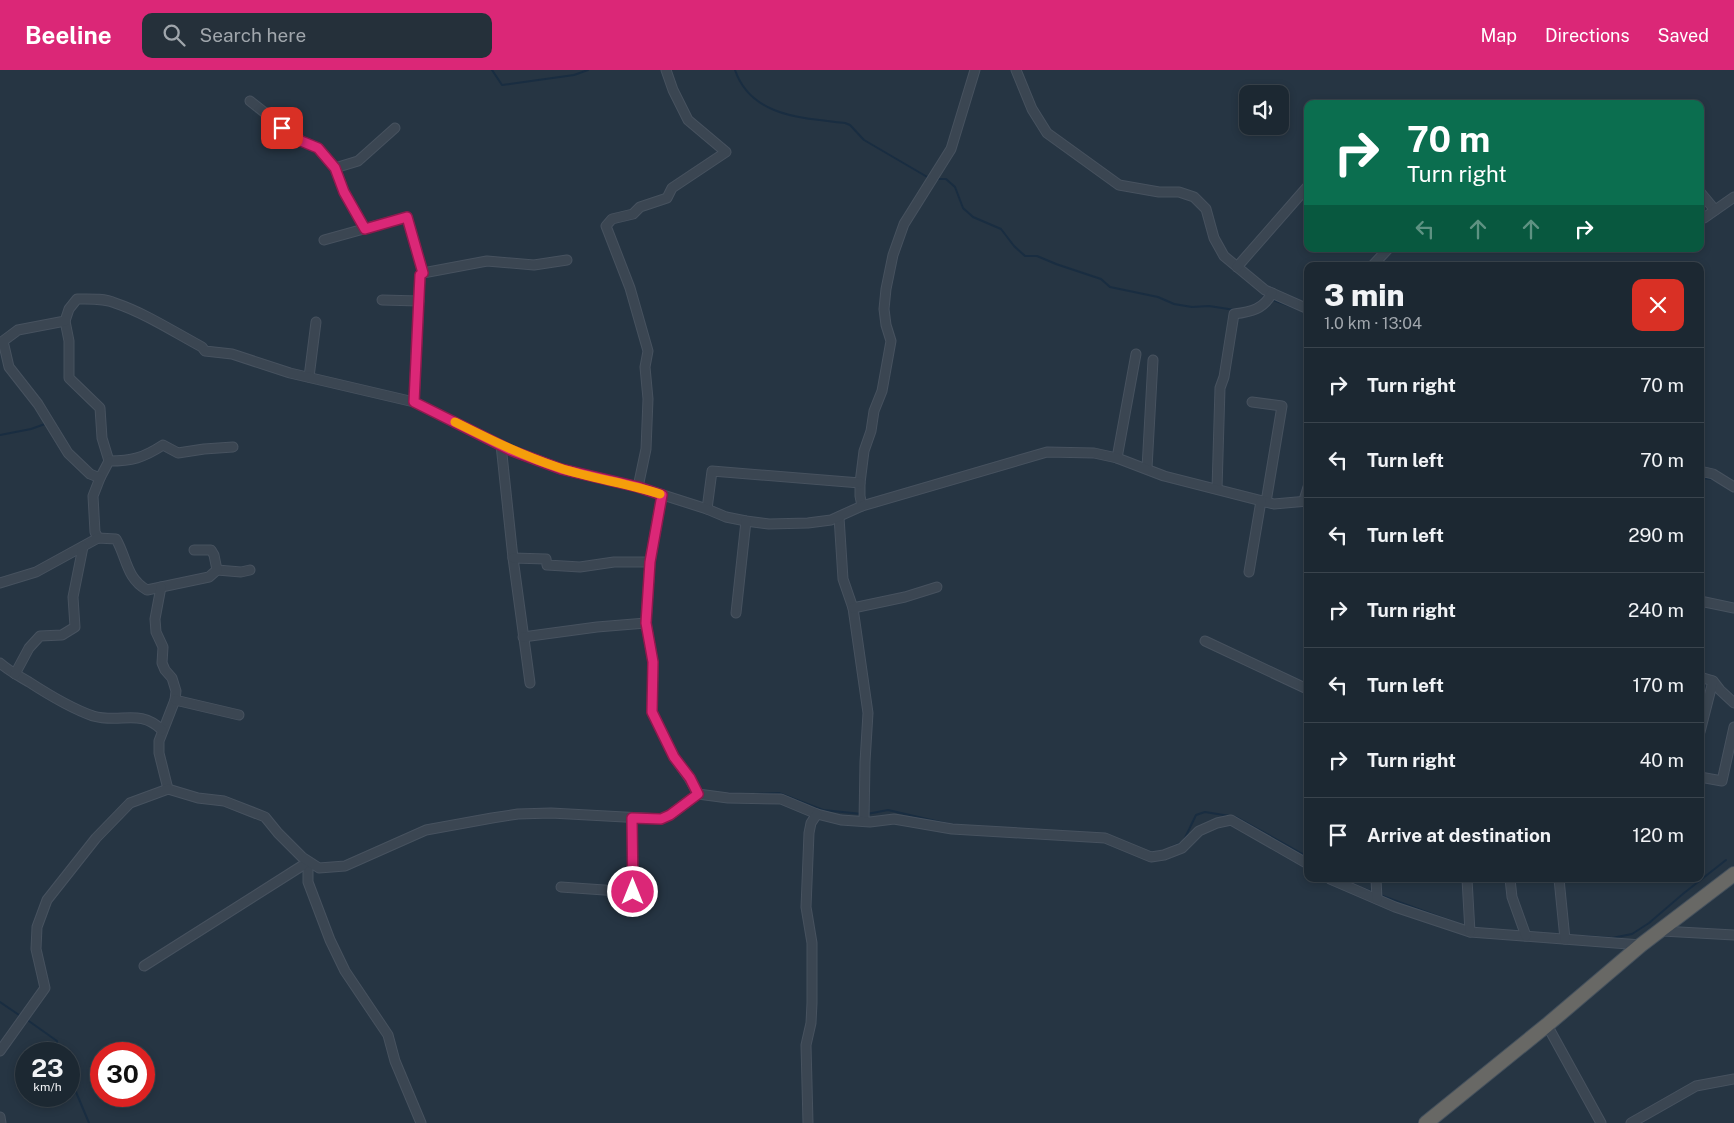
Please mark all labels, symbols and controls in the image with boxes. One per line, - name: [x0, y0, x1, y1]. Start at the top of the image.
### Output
- search box: [142, 13, 492, 58]
- text: Beeline: [25, 21, 112, 49]
- icon: search: [160, 21, 188, 49]
- text: Search here: [200, 24, 306, 46]
- text: Map: [1480, 25, 1517, 46]
- text: Directions: [1545, 25, 1630, 46]
- text: Saved: [1658, 25, 1709, 46]
- map controls: [1239, 85, 1289, 135]
- button: sound: [1239, 85, 1289, 135]
- pin: [261, 107, 303, 149]
- icon: arrive: [268, 114, 296, 142]
- text: 70 m: [1407, 119, 1490, 160]
- icon: right: [1324, 120, 1389, 185]
- text: Turn right: [1407, 161, 1507, 187]
- icon: left: [1411, 215, 1439, 243]
- icon: ahead: [1464, 215, 1492, 243]
- icon: ahead: [1517, 215, 1545, 243]
- icon: right: [1570, 215, 1598, 243]
- text: 3 min: [1324, 277, 1405, 313]
- button: close: [1632, 279, 1684, 331]
- text: 1.0 km · 13:04: [1324, 314, 1422, 333]
- icon: right: [1324, 371, 1352, 399]
- text: Turn right: [1367, 374, 1456, 396]
- text: 70 m: [1640, 374, 1684, 396]
- icon: left: [1324, 446, 1352, 474]
- text: Turn left: [1367, 449, 1444, 471]
- text: 70 m: [1640, 449, 1684, 471]
- icon: left: [1324, 521, 1352, 549]
- text: Turn left: [1367, 524, 1444, 546]
- text: 290 m: [1628, 524, 1684, 546]
- icon: right: [1324, 596, 1352, 624]
- text: Turn right: [1367, 599, 1456, 621]
- text: 240 m: [1628, 599, 1684, 621]
- icon: left: [1324, 671, 1352, 699]
- text: Turn left: [1367, 674, 1444, 696]
- text: 170 m: [1633, 674, 1684, 696]
- icon: right: [1324, 746, 1352, 774]
- text: Turn right: [1367, 749, 1456, 771]
- text: 40 m: [1639, 749, 1684, 771]
- icon: arrive: [1324, 821, 1352, 849]
- text: Arrive at destination: [1367, 824, 1551, 846]
- text: 120 m: [1632, 824, 1684, 846]
- position arrow: [606, 865, 658, 917]
- speed limit sign: 30: [90, 1042, 155, 1107]
- text: 23: [31, 1053, 64, 1083]
- text: km/h: [33, 1080, 62, 1094]

